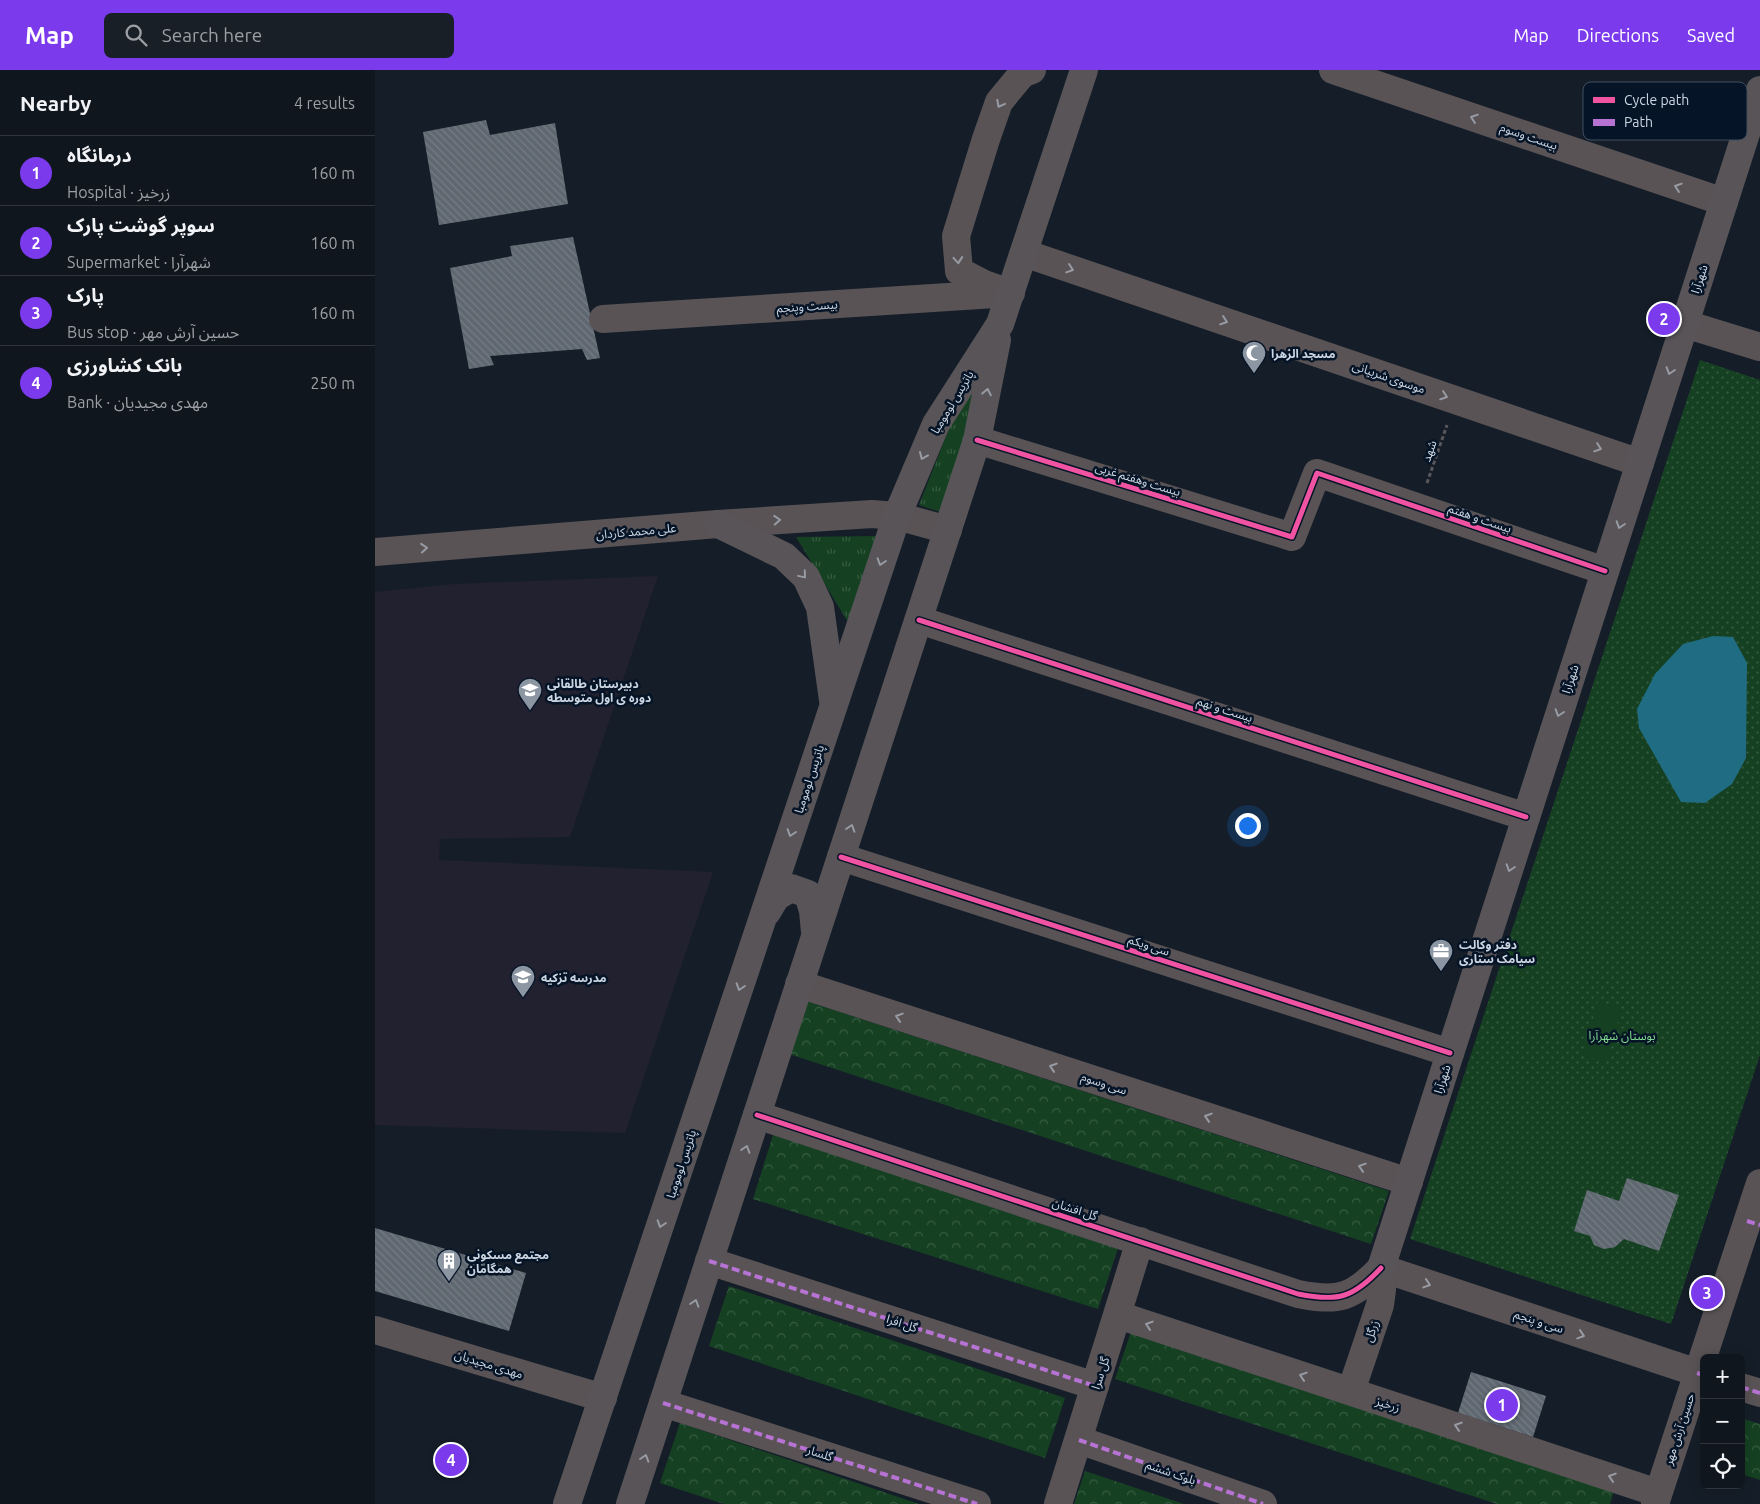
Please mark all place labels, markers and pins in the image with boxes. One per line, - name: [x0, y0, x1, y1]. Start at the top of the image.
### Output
- pin: 2: [1648, 300, 1680, 338]
- mosque icon: مسجد الزهرا: [1241, 340, 1267, 374]
- place label: مسجد الزهرا: [1271, 347, 1336, 361]
- school or university icon: دبیرستان طالقانی دوره ی اول متوسطه: [517, 677, 543, 711]
- place label: دبیرستان طالقانی دوره ی اول متوسطه: [547, 677, 651, 705]
- office icon: دفتر وکالت سیامک ستاری: [1428, 938, 1454, 972]
- place label: دفتر وکالت سیامک ستاری: [1459, 938, 1535, 966]
- school or university icon: مدرسه تزکیه: [510, 964, 536, 998]
- place label: مدرسه تزکیه: [541, 971, 607, 985]
- building icon: مجتمع مسکونی همگامان: [436, 1248, 462, 1282]
- place label: مجتمع مسکونی همگامان: [467, 1248, 549, 1276]
- pin: 3: [1691, 1274, 1723, 1312]
- pin: 1: [1486, 1386, 1518, 1424]
- pin: 4: [435, 1441, 467, 1479]

